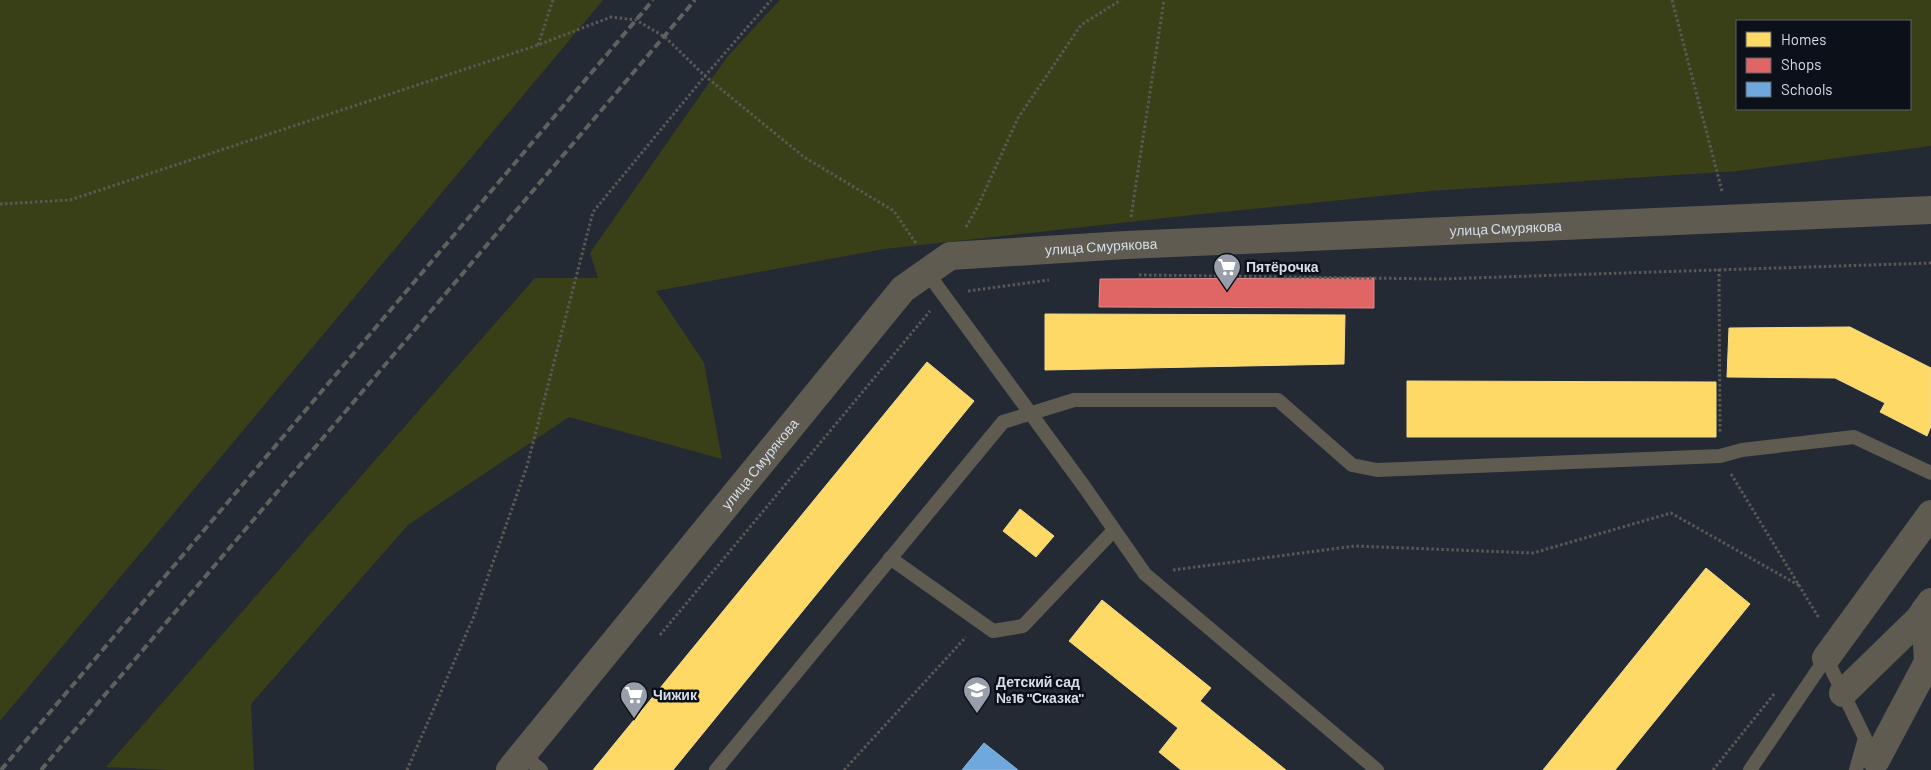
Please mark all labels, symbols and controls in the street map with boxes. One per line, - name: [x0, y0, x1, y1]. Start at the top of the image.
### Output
- legend: [1736, 20, 1911, 110]
- text: Homes: [1781, 30, 1826, 48]
- text: Shops: [1781, 55, 1821, 73]
- text: Schools: [1781, 80, 1833, 98]
- street label: улица Смурякова: [1449, 217, 1562, 239]
- street label: улица Смурякова: [1044, 235, 1158, 258]
- supermarket icon: Пятёрочка: [1212, 252, 1242, 291]
- place label: Пятёрочка: [1246, 258, 1319, 275]
- street label: улица Смурякова: [717, 415, 802, 513]
- place label: Детский сад №16 "Сказка": [996, 673, 1084, 706]
- school or university icon: Детский сад №16 "Сказка": [962, 675, 992, 714]
- supermarket icon: Чижик: [619, 680, 649, 719]
- place label: Чижик: [653, 686, 698, 703]

